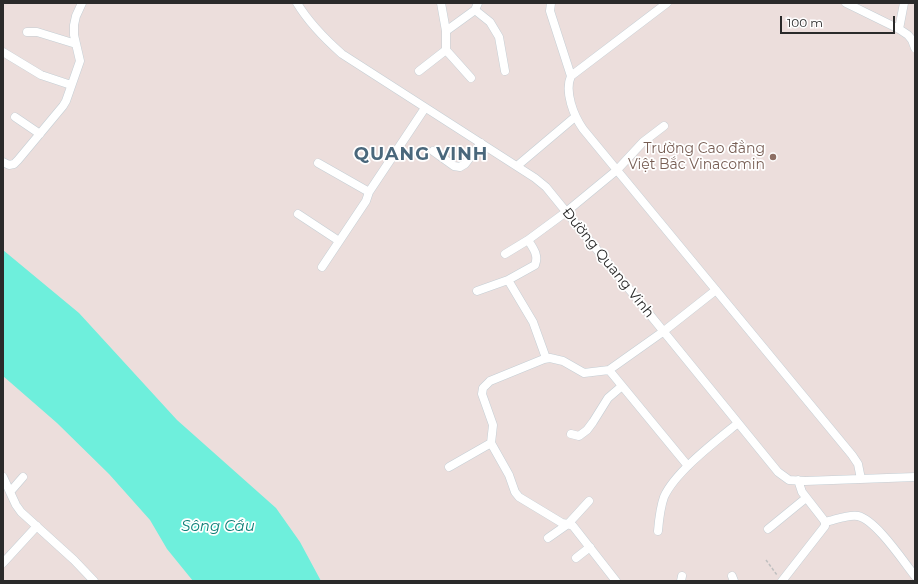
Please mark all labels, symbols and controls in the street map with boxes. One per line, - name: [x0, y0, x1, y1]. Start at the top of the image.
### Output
- scale bar: [782, 8, 897, 34]
- text: 100 m: [787, 15, 823, 30]
- place label: Trường Cao đẳng Việt Bắc Vinacomin: [628, 141, 765, 174]
- district label: QUANG VINH: [354, 144, 488, 166]
- marker: Trường Cao đẳng Việt Bắc Vinacomin: [768, 152, 778, 162]
- street label: Đường Quang Vinh: [558, 205, 658, 321]
- water label: Sông Cầu: [181, 518, 255, 536]

